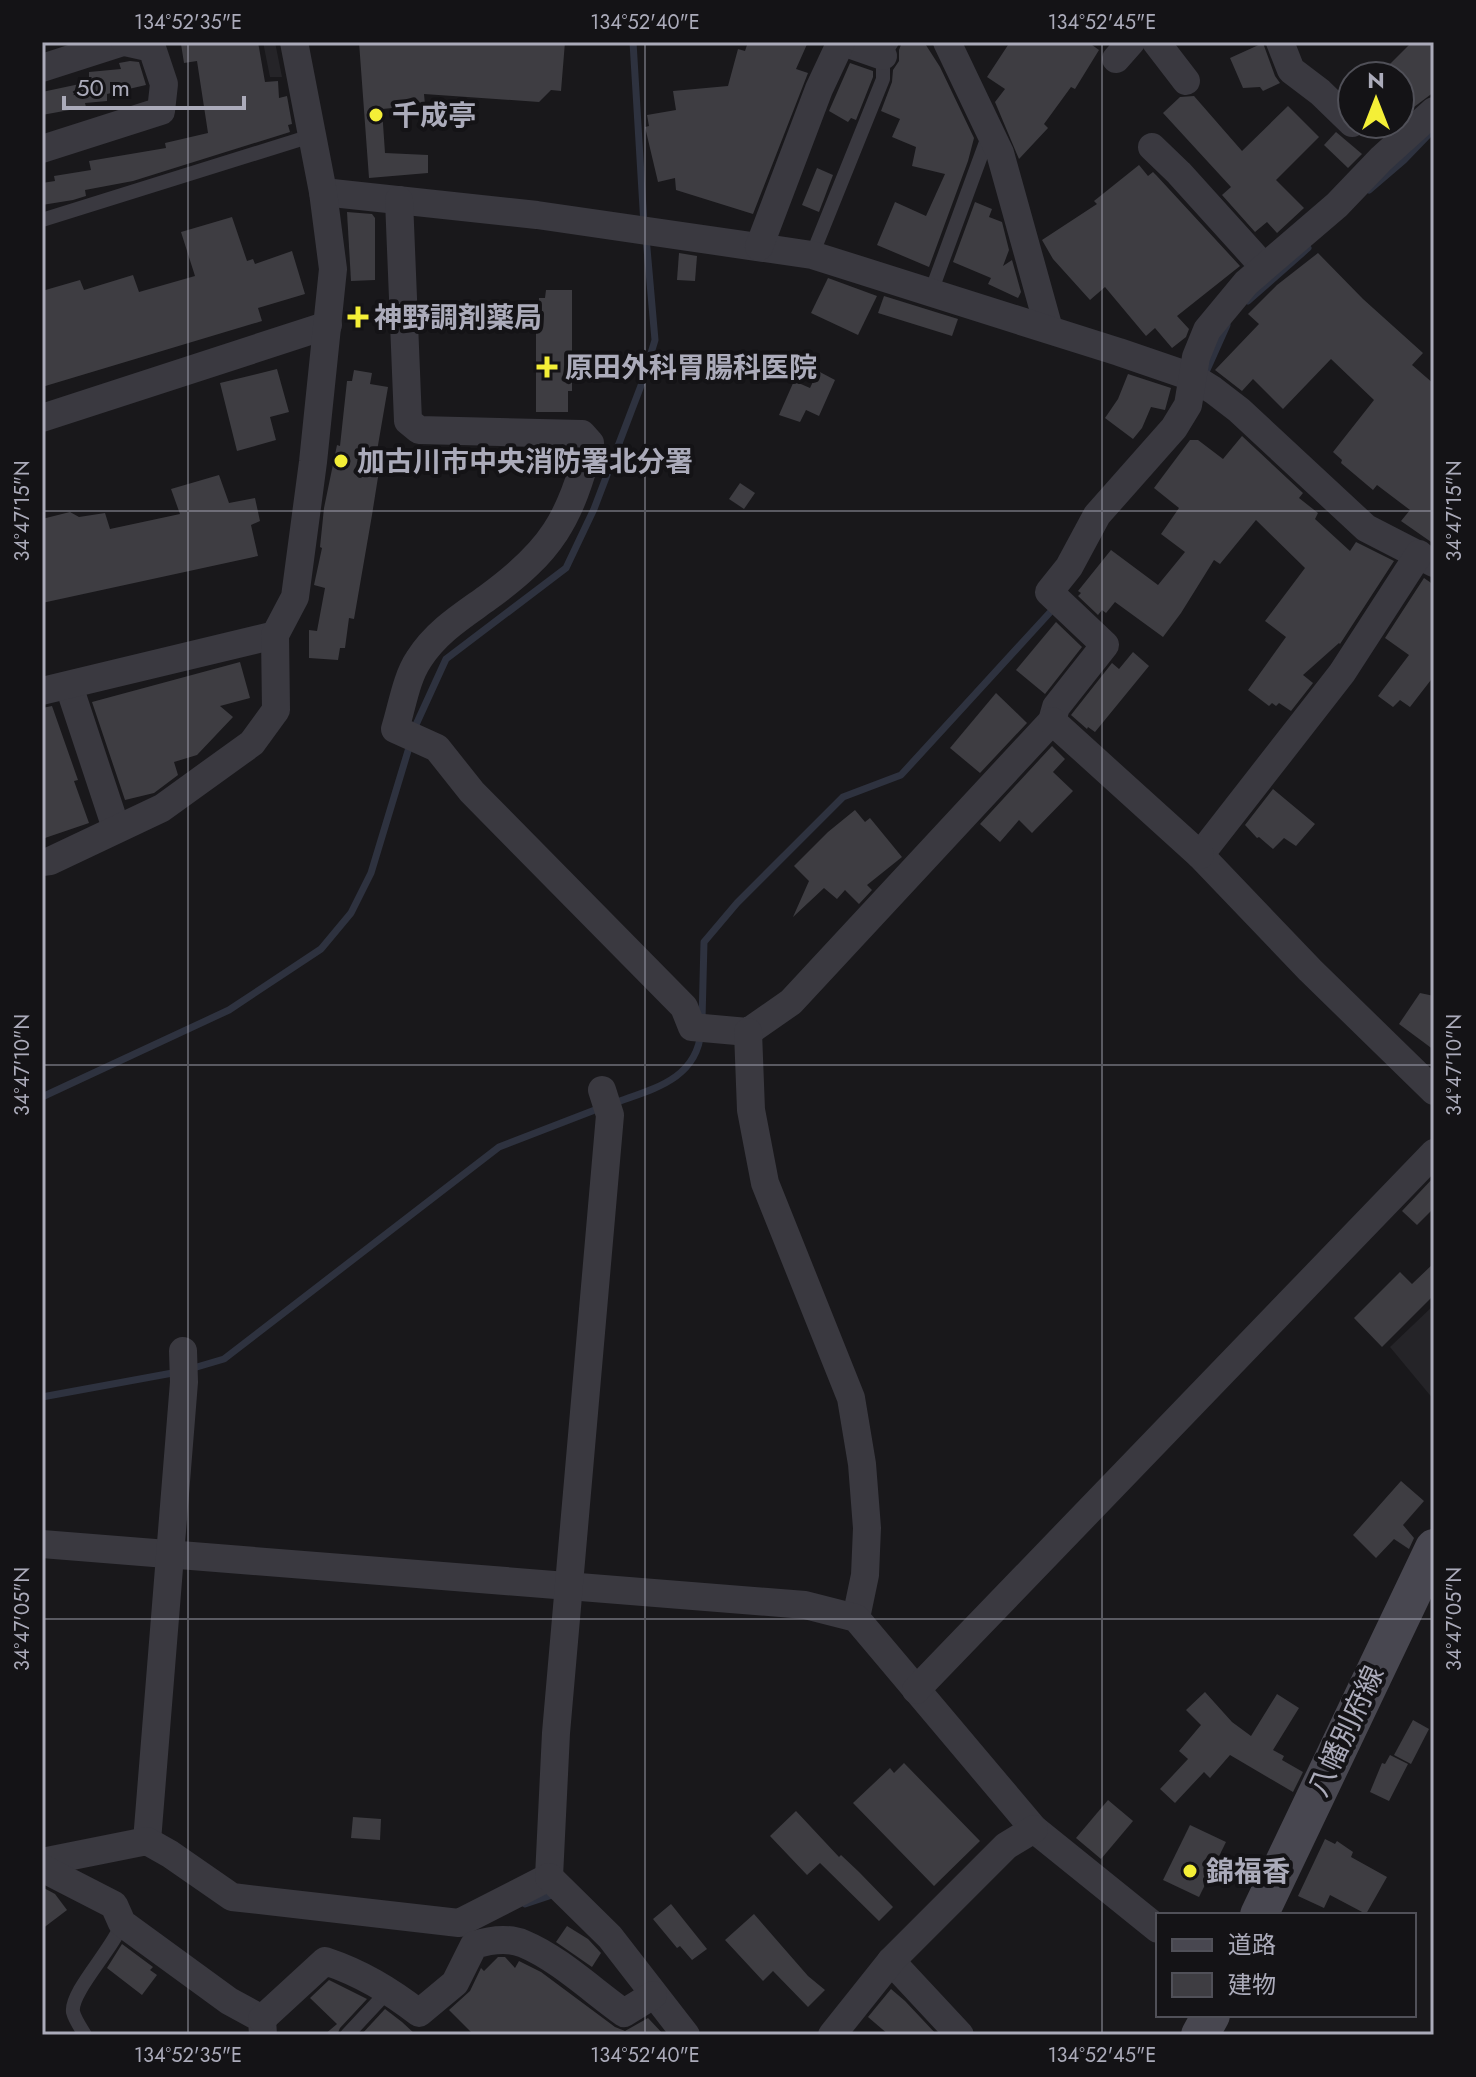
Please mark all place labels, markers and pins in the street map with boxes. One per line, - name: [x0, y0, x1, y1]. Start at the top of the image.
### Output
- place label: 千成亭: [392, 95, 476, 136]
- marker: 千成亭: [367, 106, 385, 124]
- place label: 神野調剤薬局: [374, 297, 542, 338]
- marker: 神野調剤薬局: [349, 308, 367, 326]
- place label: 原田外科胃腸科医院: [565, 347, 817, 388]
- marker: 原田外科胃腸科医院: [536, 356, 558, 378]
- place label: 加古川市中央消防署北分署: [357, 441, 693, 482]
- marker: 加古川市中央消防署北分署: [332, 452, 350, 470]
- place label: 錦福香: [1206, 1851, 1290, 1892]
- marker: 錦福香: [1181, 1862, 1199, 1880]

